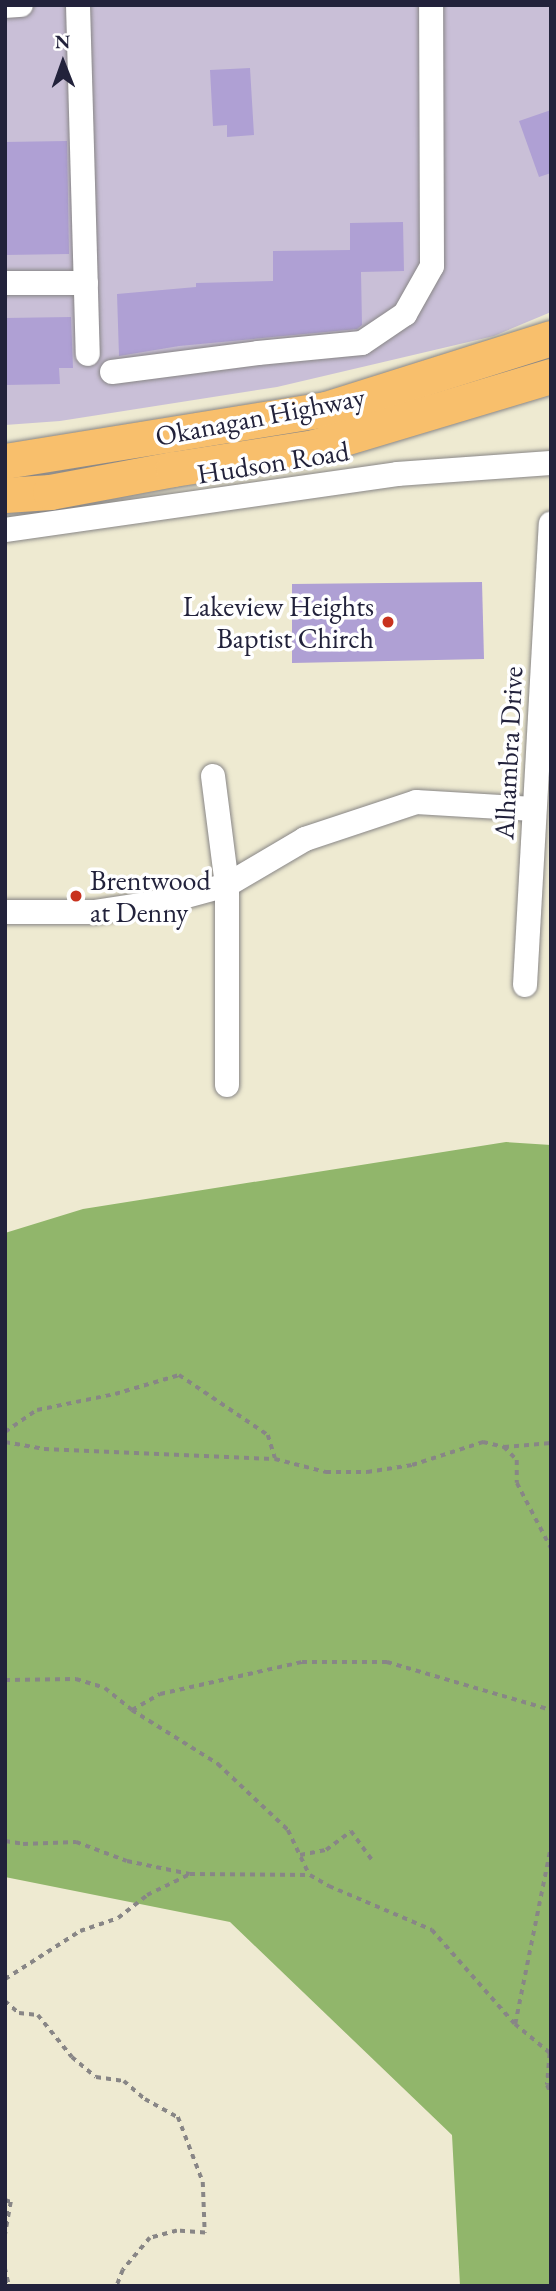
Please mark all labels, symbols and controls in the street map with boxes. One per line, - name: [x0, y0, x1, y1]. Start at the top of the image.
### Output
- north arrow: [28, 28, 98, 98]
- text: N: [55, 29, 71, 54]
- street label: Okanagan Highway: [152, 379, 368, 453]
- street label: Hudson Road: [195, 433, 351, 491]
- place label: Lakeview Heights Baptist Chirch: [183, 589, 374, 655]
- marker: Lakeview Heights Baptist Chirch: [380, 614, 396, 630]
- street label: Alhambra Drive: [487, 665, 529, 841]
- place label: Brentwood at Denny: [90, 863, 211, 929]
- marker: Brentwood at Denny: [68, 888, 84, 904]

